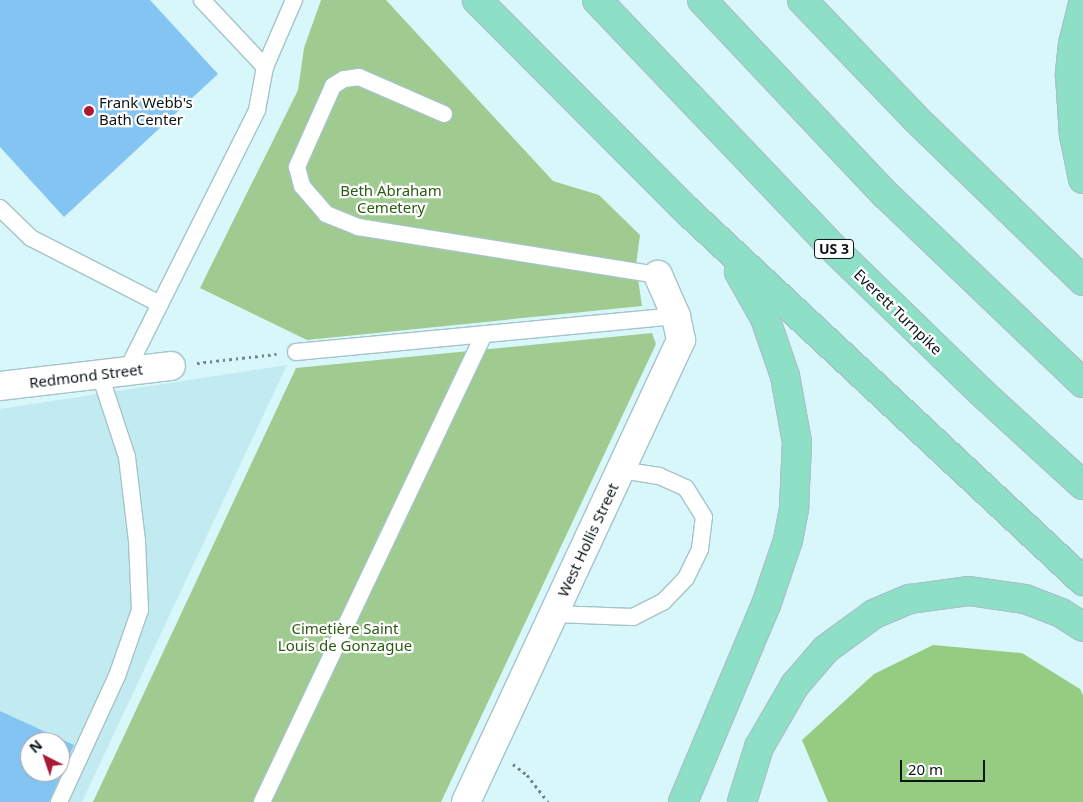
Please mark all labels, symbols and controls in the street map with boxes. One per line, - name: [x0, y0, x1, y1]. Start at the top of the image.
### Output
- place label: Frank Webb's Bath Center: [99, 93, 193, 128]
- marker: Frank Webb's Bath Center: [83, 105, 95, 117]
- park label: Beth Abraham Cemetery: [340, 181, 442, 216]
- road number: US 3: [814, 238, 854, 260]
- street label: Everett Turnpike: [850, 265, 946, 359]
- street label: Redmond Street: [28, 360, 144, 392]
- street label: West Hollis Street: [554, 480, 622, 600]
- park label: Cimetière Saint Louis de Gonzague: [278, 619, 412, 654]
- north arrow: [20, 732, 70, 782]
- text: N: [25, 735, 46, 757]
- scale bar: [903, 750, 988, 782]
- text: 20 m: [908, 759, 943, 779]

